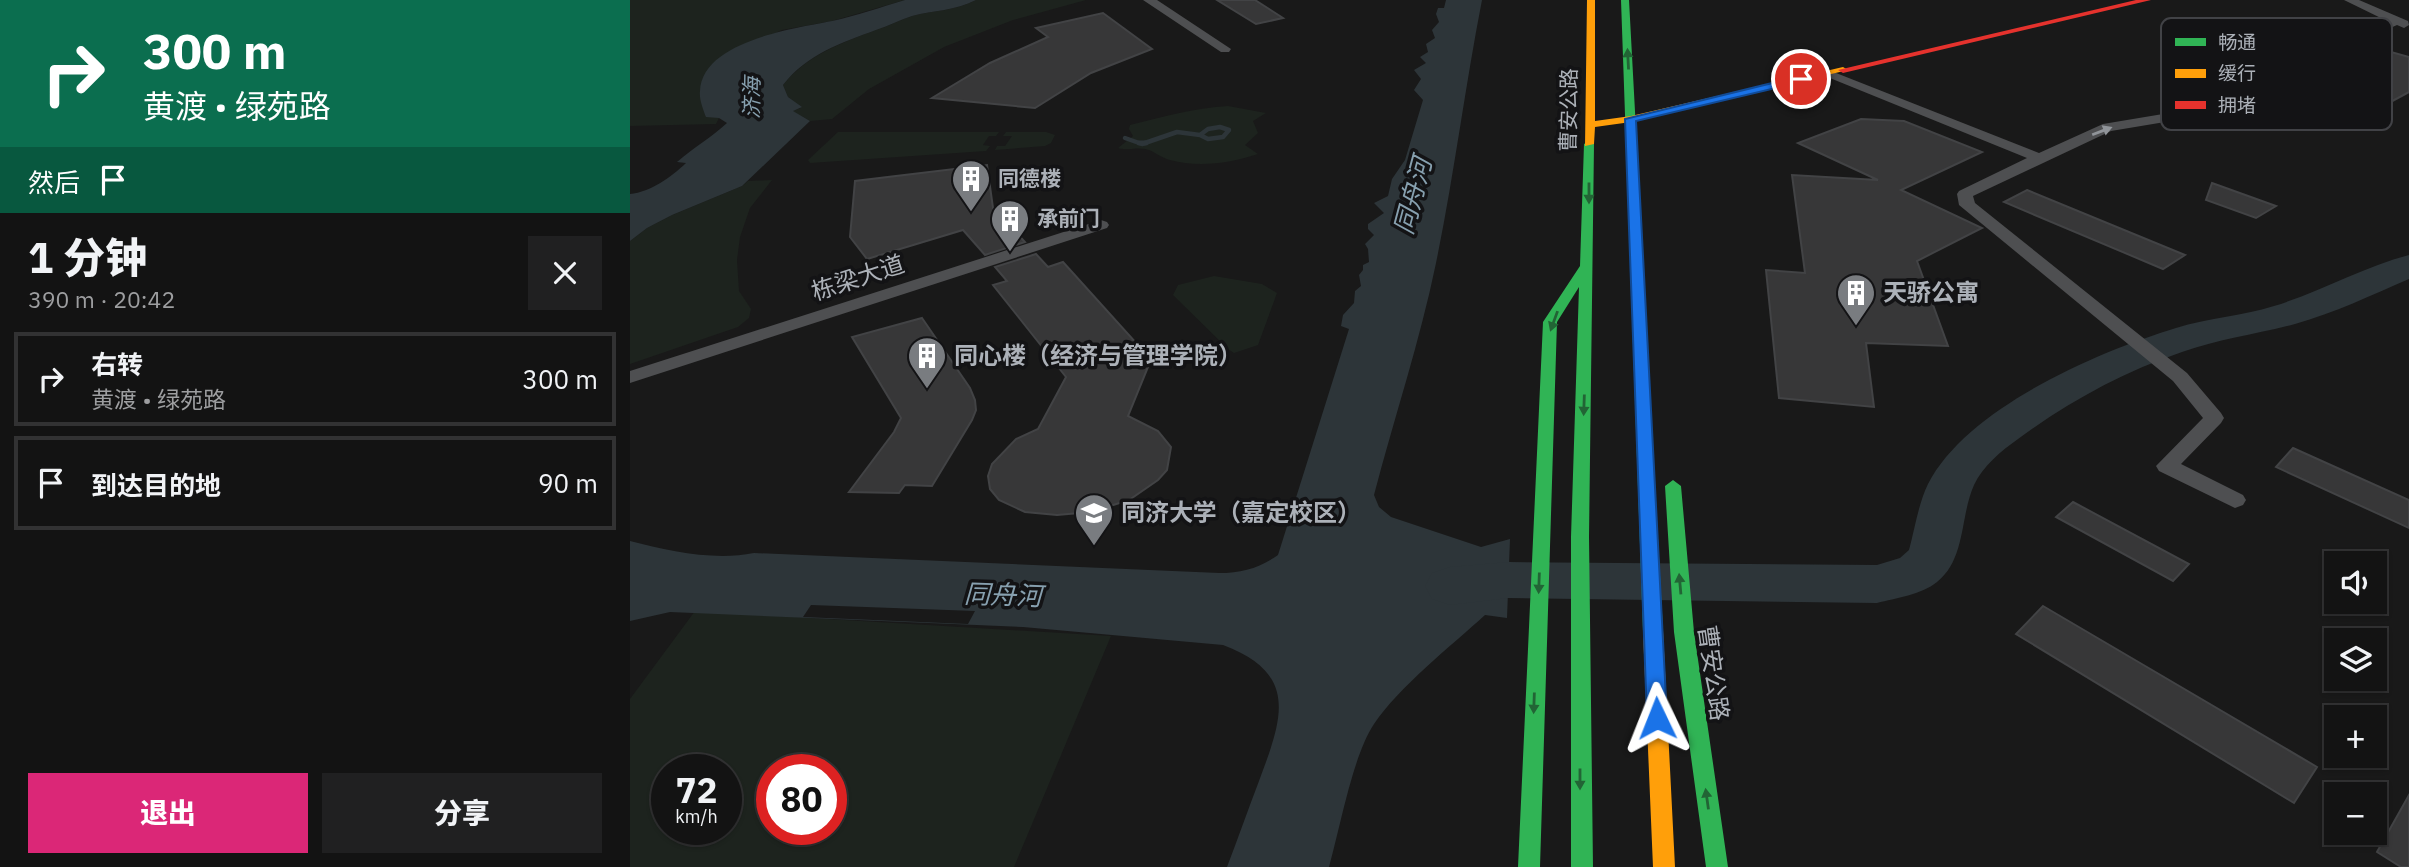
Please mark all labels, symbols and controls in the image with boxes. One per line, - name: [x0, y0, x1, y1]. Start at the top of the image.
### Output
- legend: [2161, 18, 2392, 130]
- text: 300 m: [143, 19, 287, 82]
- icon: right: [28, 28, 119, 119]
- text: 畅通: [2218, 30, 2256, 54]
- one-way arrow: [1622, 48, 1633, 70]
- pin: [1771, 49, 1831, 109]
- icon: arrive: [1782, 60, 1820, 98]
- text: 缓行: [2218, 61, 2256, 85]
- street label: 曹安公路: [1553, 68, 1583, 152]
- water label: 济海: [737, 74, 765, 119]
- text: 黄渡 • 绿苑路: [143, 85, 331, 127]
- text: 拥堵: [2218, 93, 2256, 117]
- one-way arrow: [2092, 125, 2113, 136]
- water label: 同舟河: [1386, 149, 1440, 238]
- building icon: 同德楼: [950, 158, 992, 213]
- icon: arrive: [94, 161, 132, 199]
- place label: 同德楼: [998, 164, 1061, 192]
- text: 然后: [28, 165, 80, 199]
- one-way arrow: [1583, 183, 1595, 205]
- building icon: 承前门: [989, 198, 1031, 253]
- place label: 承前门: [1037, 204, 1100, 232]
- text: 1 分钟: [28, 230, 147, 285]
- button: close: [528, 236, 602, 310]
- street label: 栋梁大道: [807, 247, 908, 307]
- building icon: 天骄公寓: [1835, 272, 1877, 327]
- place label: 天骄公寓: [1883, 276, 1979, 308]
- text: 390 m · 20:42: [28, 284, 175, 314]
- one-way arrow: [1548, 311, 1559, 332]
- building icon: 同心楼（经济与管理学院）: [906, 335, 948, 390]
- place label: 同心楼（经济与管理学院）: [954, 339, 1242, 371]
- text: 右转: [91, 347, 143, 381]
- icon: right: [32, 360, 70, 398]
- text: 300 m: [522, 362, 598, 396]
- text: 黄渡 • 绿苑路: [91, 384, 226, 414]
- one-way arrow: [1578, 394, 1590, 416]
- icon: arrive: [32, 464, 70, 502]
- text: 90 m: [538, 466, 598, 500]
- text: 到达目的地: [91, 468, 221, 502]
- school or university icon: 同济大学（嘉定校区）: [1073, 492, 1115, 547]
- place label: 同济大学（嘉定校区）: [1121, 496, 1361, 528]
- map controls: [2324, 551, 2387, 845]
- button: sound: [2324, 551, 2387, 614]
- one-way arrow: [1533, 572, 1544, 594]
- one-way arrow: [1674, 573, 1685, 595]
- water label: 同舟河: [963, 576, 1048, 613]
- street label: 曹安公路: [1691, 623, 1737, 723]
- button: layers: [2324, 628, 2387, 691]
- position arrow: [1620, 681, 1694, 755]
- one-way arrow: [1529, 692, 1540, 714]
- button: +: [2324, 705, 2387, 768]
- speed limit sign: 80: [756, 754, 847, 845]
- text: 72: [675, 767, 718, 813]
- one-way arrow: [1574, 768, 1586, 790]
- button: 退出: [28, 773, 308, 853]
- button: 分享: [322, 773, 602, 853]
- button: −: [2324, 782, 2387, 845]
- one-way arrow: [1702, 788, 1713, 810]
- text: km/h: [675, 805, 718, 828]

